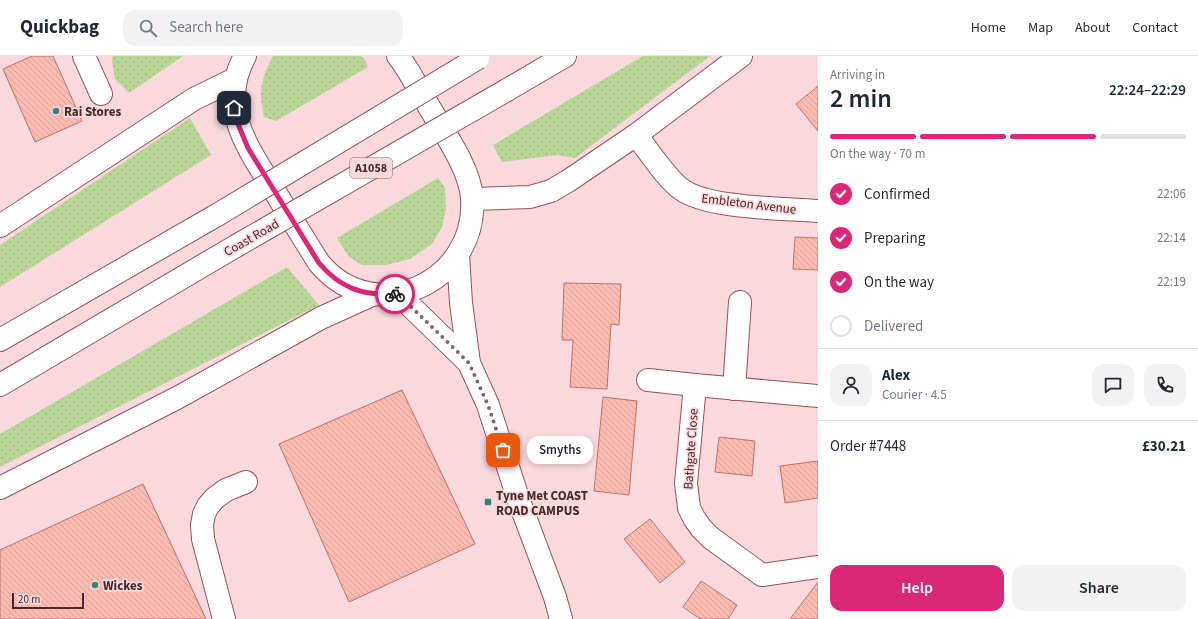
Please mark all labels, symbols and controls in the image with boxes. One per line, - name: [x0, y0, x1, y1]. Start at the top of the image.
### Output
- search box: [123, 10, 403, 46]
- text: Quickbag: [20, 14, 99, 41]
- icon: search: [137, 17, 159, 39]
- text: Search here: [169, 17, 243, 38]
- text: Home: [971, 18, 1006, 38]
- text: Map: [1028, 18, 1053, 38]
- text: About: [1075, 18, 1110, 38]
- text: Contact: [1132, 18, 1178, 38]
- text: Arriving in: [830, 66, 885, 84]
- text: 2 min: [830, 80, 892, 117]
- text: 22:24–22:29: [1109, 80, 1186, 101]
- pin: [217, 91, 251, 125]
- icon: home: [223, 97, 245, 119]
- place label: Rai Stores: [64, 103, 121, 121]
- marker: Rai Stores: [51, 106, 61, 116]
- text: On the way · 70 m: [830, 145, 925, 163]
- road number: A1058: [350, 158, 392, 178]
- icon: check: [830, 183, 852, 205]
- text: Confirmed: [864, 184, 930, 205]
- text: 22:06: [1157, 185, 1186, 203]
- street label: Embleton Avenue: [700, 189, 797, 219]
- street label: Coast Road: [221, 215, 282, 261]
- icon: check: [830, 227, 852, 249]
- text: Preparing: [864, 228, 925, 249]
- text: 22:14: [1157, 229, 1186, 247]
- icon: check: [830, 271, 852, 293]
- text: On the way: [864, 272, 934, 293]
- text: 22:19: [1157, 273, 1186, 291]
- courier: [375, 274, 415, 314]
- icon: bike: [384, 283, 406, 305]
- text: Delivered: [864, 316, 923, 337]
- button: person: [830, 364, 872, 406]
- button: chat: [1092, 364, 1134, 406]
- button: phone: [1144, 364, 1186, 406]
- text: Alex: [882, 365, 910, 386]
- text: Courier · 4.5: [882, 386, 947, 404]
- street label: Bathgate Close: [679, 408, 703, 490]
- pin: [486, 433, 520, 467]
- callout: Smyths: [527, 436, 593, 464]
- text: Order #7448: [830, 436, 906, 457]
- text: £30.21: [1142, 436, 1186, 457]
- icon: bag: [492, 439, 514, 461]
- text: Smyths: [539, 441, 581, 459]
- place label: Tyne Met COAST ROAD CAMPUS: [496, 487, 588, 520]
- marker: Tyne Met COAST ROAD CAMPUS: [483, 497, 493, 507]
- button: Help: [830, 565, 1004, 611]
- button: Share: [1012, 565, 1186, 611]
- place label: Wickes: [103, 577, 143, 595]
- marker: Wickes: [90, 580, 100, 590]
- scale bar: [12, 591, 84, 610]
- text: 20 m: [18, 592, 40, 607]

